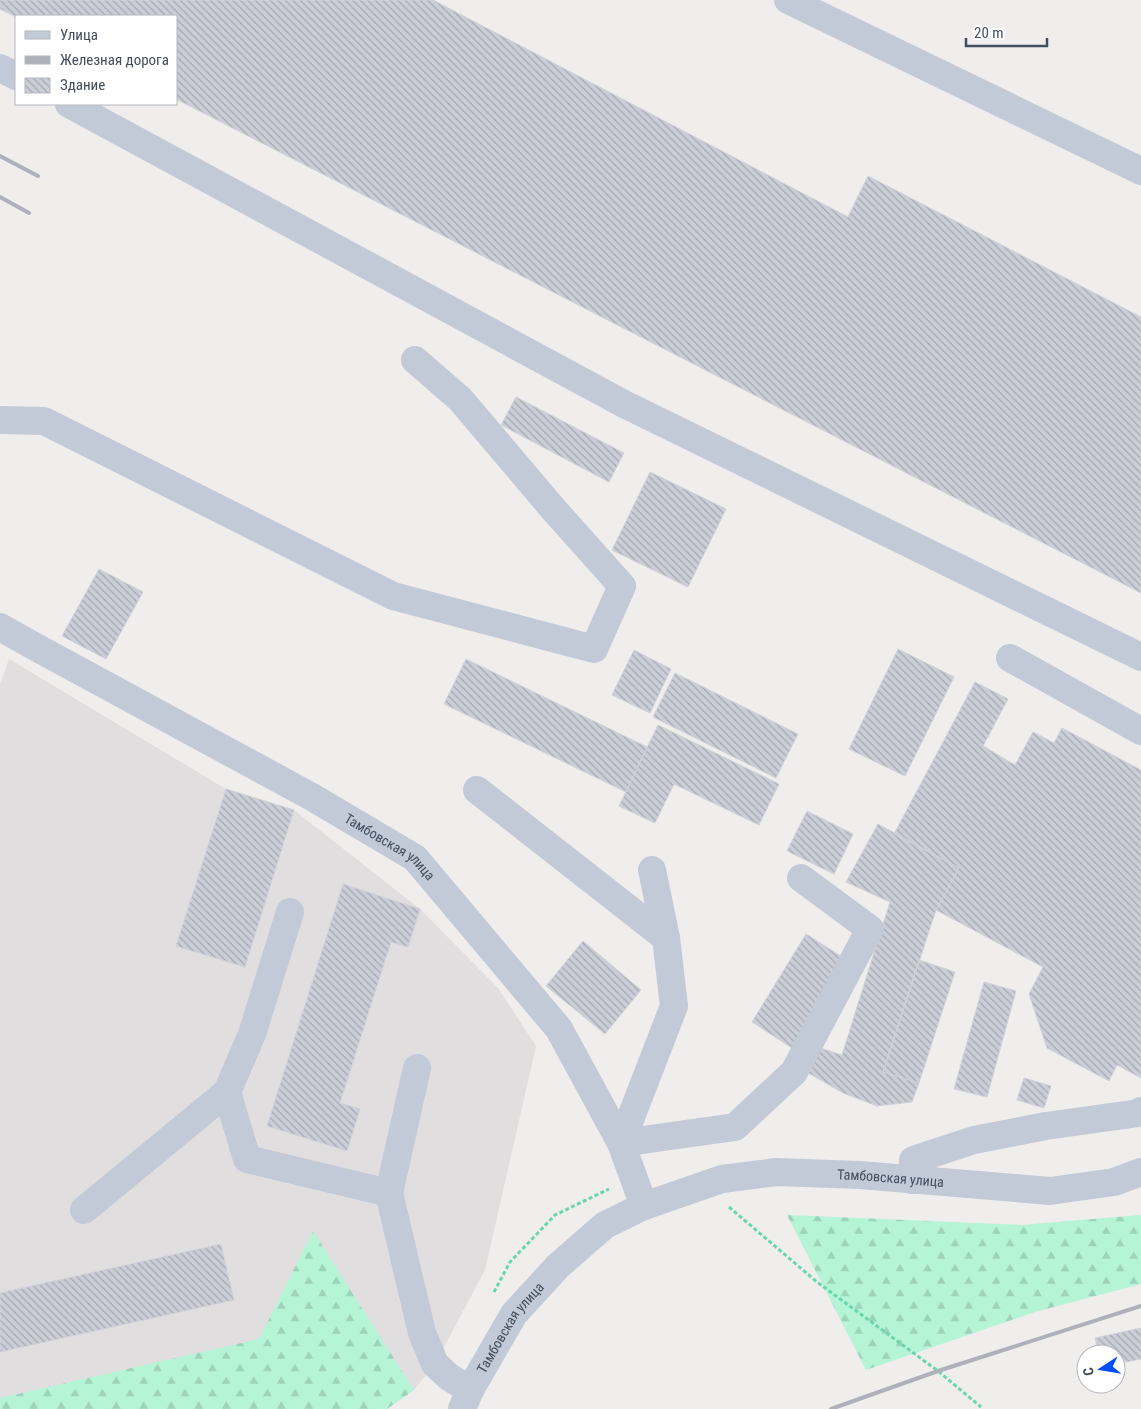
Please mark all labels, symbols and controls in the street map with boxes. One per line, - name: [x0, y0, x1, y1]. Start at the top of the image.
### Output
- legend: [15, 15, 178, 105]
- scale bar: [966, 15, 1047, 47]
- text: 20 m: [974, 24, 1004, 42]
- text: Улица: [60, 26, 98, 44]
- text: Железная дорога: [60, 51, 169, 69]
- text: Здание: [60, 76, 105, 94]
- street label: Тамбовская улица: [342, 810, 438, 883]
- street label: Тамбовская улица: [837, 1166, 945, 1190]
- street label: Тамбовская улица: [474, 1279, 547, 1376]
- north arrow: [1076, 1344, 1126, 1394]
- text: С: [1080, 1366, 1097, 1377]

